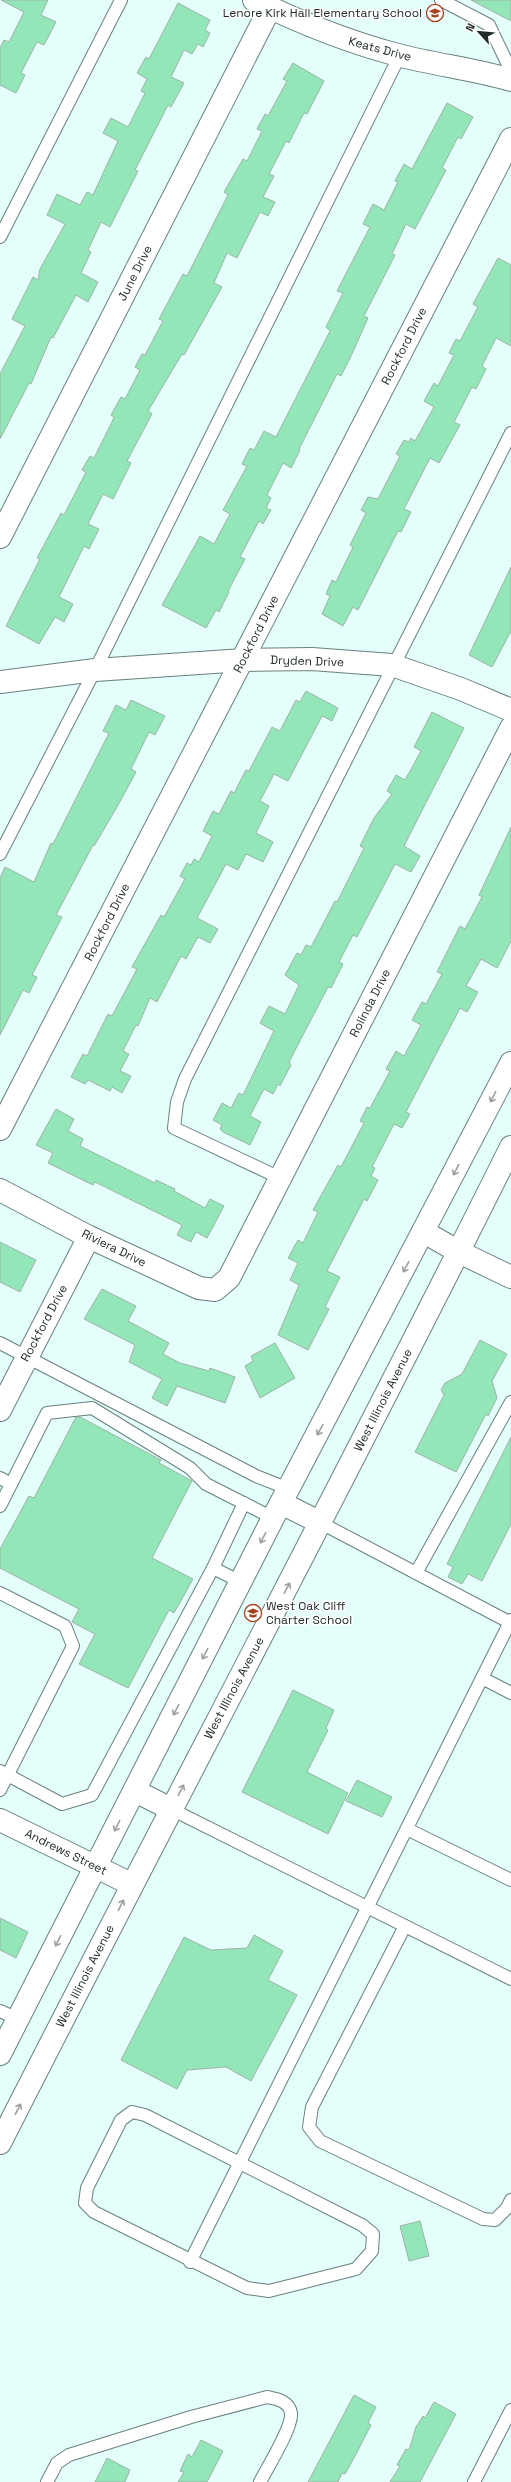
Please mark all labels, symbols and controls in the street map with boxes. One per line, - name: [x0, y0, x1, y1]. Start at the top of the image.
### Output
- school or university icon: Lenore Kirk Hall Elementary School: [425, 3, 445, 23]
- place label: Lenore Kirk Hall Elementary School: [223, 5, 422, 21]
- north arrow: [459, 12, 499, 52]
- text: N: [462, 21, 478, 34]
- street label: Keats Drive: [347, 33, 413, 65]
- street label: June Drive: [114, 242, 156, 304]
- street label: Rockford Drive: [378, 305, 430, 387]
- street label: Rockford Drive: [230, 593, 282, 675]
- street label: Dryden Drive: [270, 652, 344, 670]
- street label: Rockford Drive: [81, 881, 133, 963]
- street label: Rolinda Drive: [346, 966, 394, 1040]
- one-way arrow: [489, 1091, 496, 1103]
- one-way arrow: [452, 1164, 459, 1176]
- street label: Riviera Drive: [79, 1225, 149, 1271]
- one-way arrow: [402, 1260, 409, 1272]
- street label: Rockford Drive: [17, 1282, 71, 1364]
- street label: West Illinois Avenue: [350, 1346, 416, 1454]
- one-way arrow: [315, 1424, 323, 1436]
- one-way arrow: [259, 1531, 267, 1543]
- one-way arrow: [284, 1582, 291, 1594]
- place label: West Oak Cliff Charter School: [266, 1598, 352, 1628]
- school or university icon: West Oak Cliff Charter School: [243, 1603, 263, 1623]
- street label: West Illinois Avenue: [200, 1634, 268, 1742]
- one-way arrow: [200, 1647, 208, 1659]
- one-way arrow: [172, 1704, 179, 1716]
- one-way arrow: [178, 1784, 185, 1796]
- one-way arrow: [113, 1819, 120, 1831]
- street label: Andrews Street: [22, 1825, 110, 1879]
- one-way arrow: [118, 1900, 125, 1912]
- street label: West Illinois Avenue: [52, 1922, 118, 2030]
- one-way arrow: [54, 1935, 61, 1947]
- one-way arrow: [14, 2103, 22, 2115]

